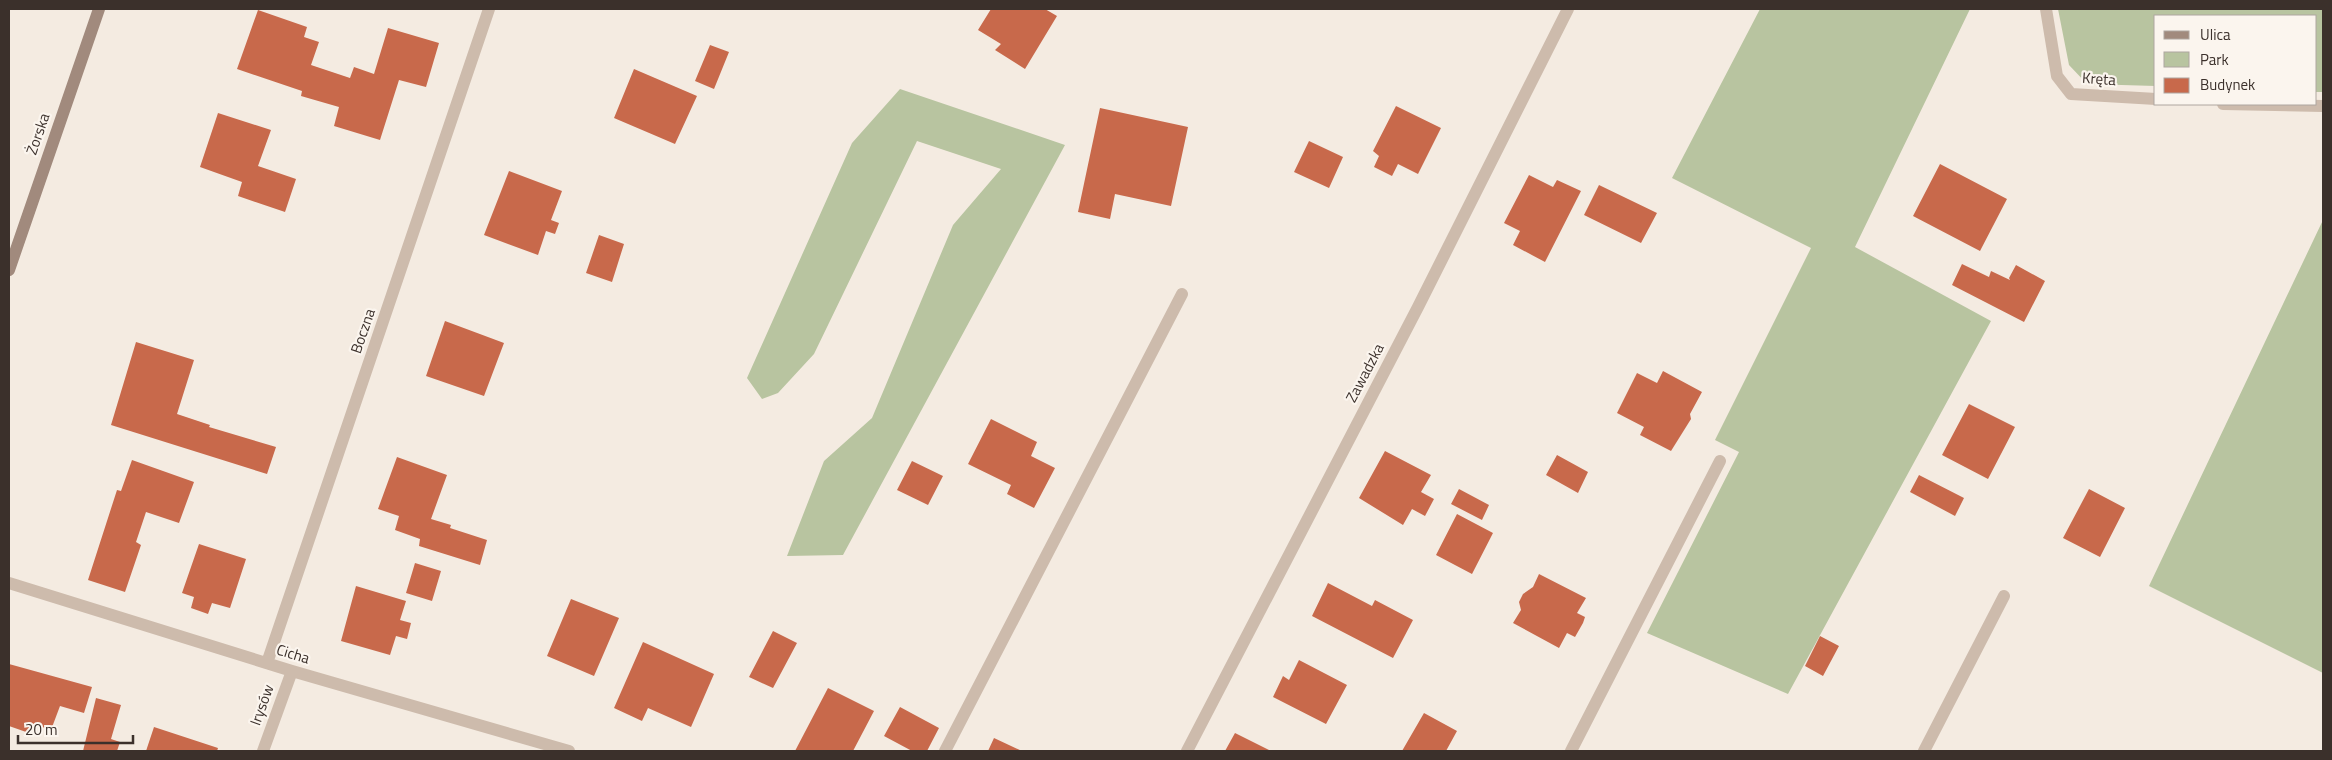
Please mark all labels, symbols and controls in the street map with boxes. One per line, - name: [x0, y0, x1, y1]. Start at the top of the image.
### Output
- legend: [2154, 15, 2317, 105]
- text: Ulica: [2200, 23, 2231, 46]
- text: Park: [2200, 48, 2229, 71]
- street label: Kręta: [2081, 66, 2117, 91]
- text: Budynek: [2200, 73, 2255, 96]
- street label: Żorska: [20, 109, 55, 158]
- street label: Boczna: [344, 305, 381, 356]
- street label: Zawadzka: [1339, 339, 1390, 406]
- street label: Cicha: [274, 638, 313, 670]
- street label: Irysów: [243, 681, 280, 729]
- scale bar: [18, 712, 132, 744]
- text: 20 m: [25, 718, 58, 741]

